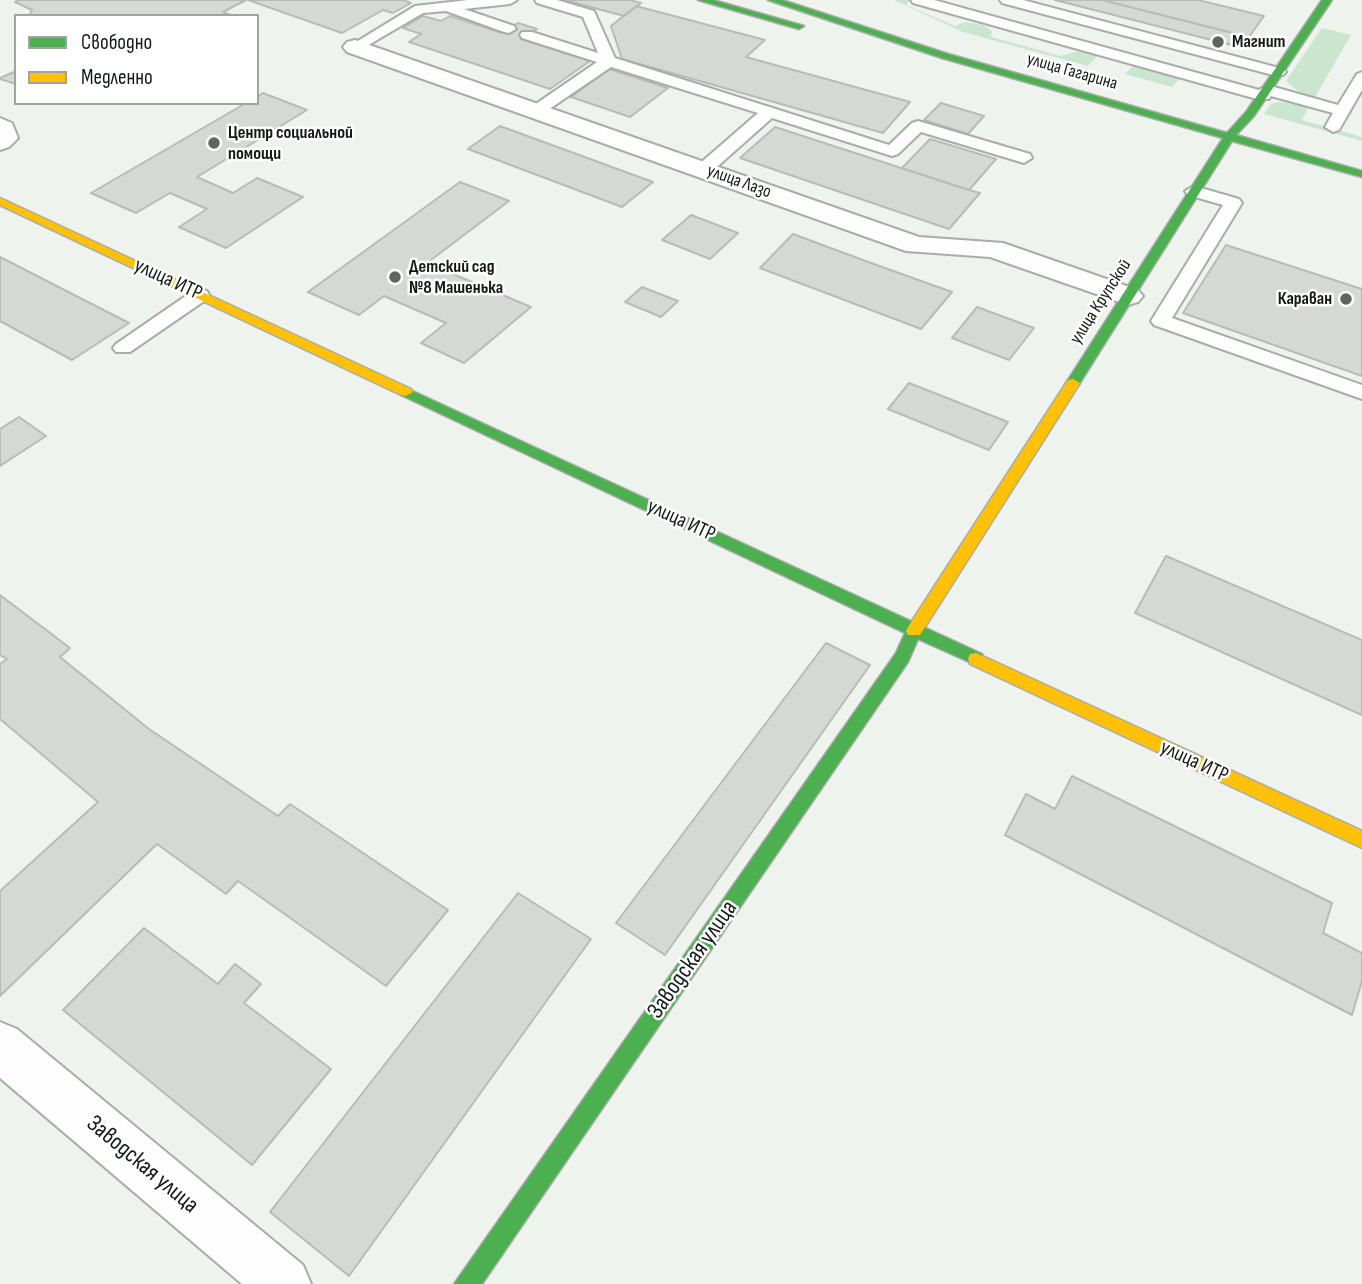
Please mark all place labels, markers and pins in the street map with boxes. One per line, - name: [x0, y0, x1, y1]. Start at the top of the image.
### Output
- place label: Магнит: [1232, 31, 1285, 53]
- marker: Магнит: [1210, 34, 1226, 50]
- place label: Центр социальной помощи: [228, 122, 353, 164]
- marker: Центр социальной помощи: [206, 135, 222, 151]
- place label: Детский сад №8 Машенька: [409, 256, 503, 298]
- marker: Детский сад №8 Машенька: [387, 269, 403, 285]
- place label: Караван: [1278, 288, 1332, 310]
- marker: Караван: [1338, 291, 1354, 307]

